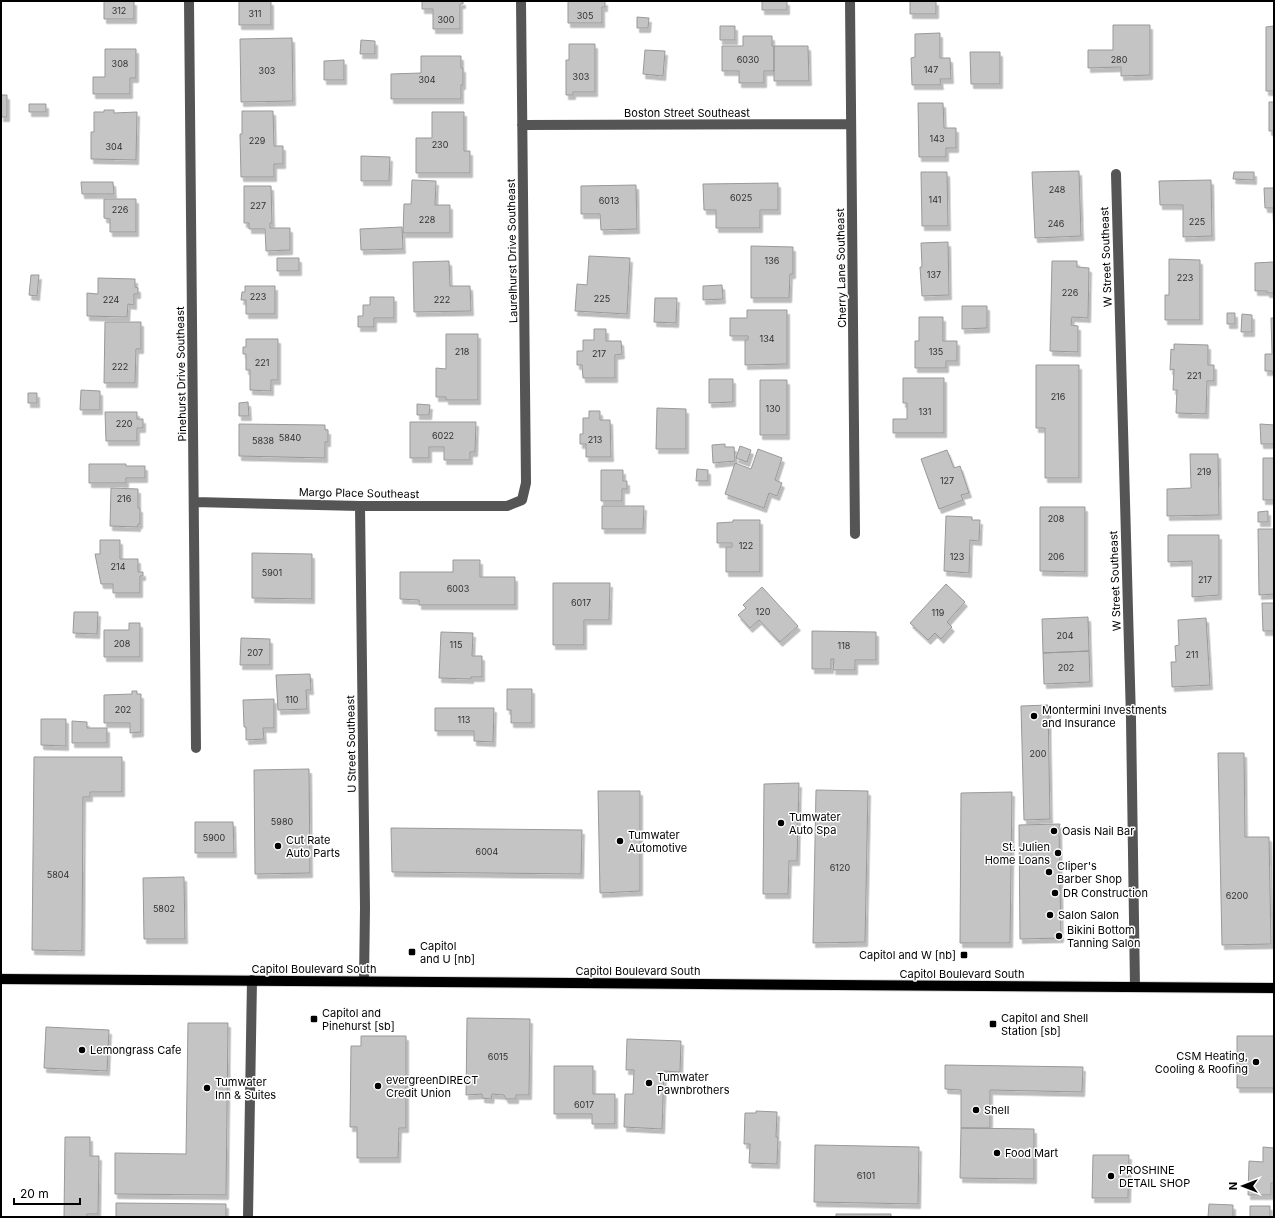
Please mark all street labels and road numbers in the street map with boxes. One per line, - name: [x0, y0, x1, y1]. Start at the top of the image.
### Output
- street label: Boston Street Southeast: [624, 106, 750, 120]
- street label: Laurelhurst Drive Southeast: [504, 178, 520, 323]
- street label: W Street Southeast: [1097, 206, 1115, 307]
- street label: Cherry Lane Southeast: [833, 208, 849, 328]
- street label: Pinehurst Drive Southeast: [173, 306, 189, 442]
- street label: Margo Place Southeast: [299, 485, 420, 501]
- street label: W Street Southeast: [1106, 530, 1124, 631]
- street label: U Street Southeast: [343, 695, 359, 793]
- street label: Capitol Boulevard South: [252, 962, 376, 976]
- street label: Capitol Boulevard South: [576, 964, 700, 978]
- street label: Capitol Boulevard South: [900, 967, 1024, 981]

